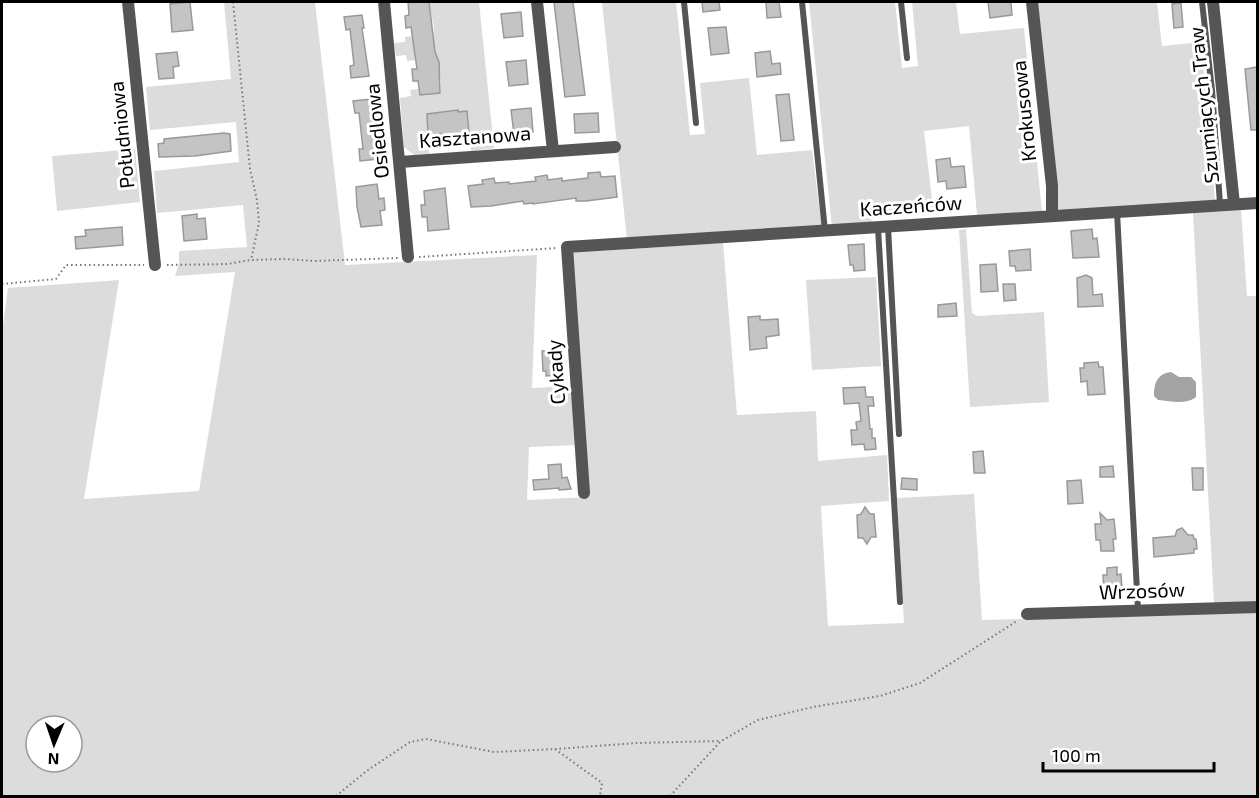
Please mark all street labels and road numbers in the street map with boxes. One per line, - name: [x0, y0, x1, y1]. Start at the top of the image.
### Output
- street label: Szumiących Traw: [1183, 26, 1223, 185]
- street label: Krokusowa: [1006, 59, 1040, 163]
- street label: Południowa: [103, 80, 139, 190]
- street label: Osiedlowa: [359, 82, 393, 180]
- street label: Kasztanowa: [418, 120, 532, 152]
- street label: Kaczeńców: [859, 189, 963, 221]
- street label: Cykady: [541, 338, 569, 405]
- street label: Wrzosów: [1098, 577, 1185, 603]

